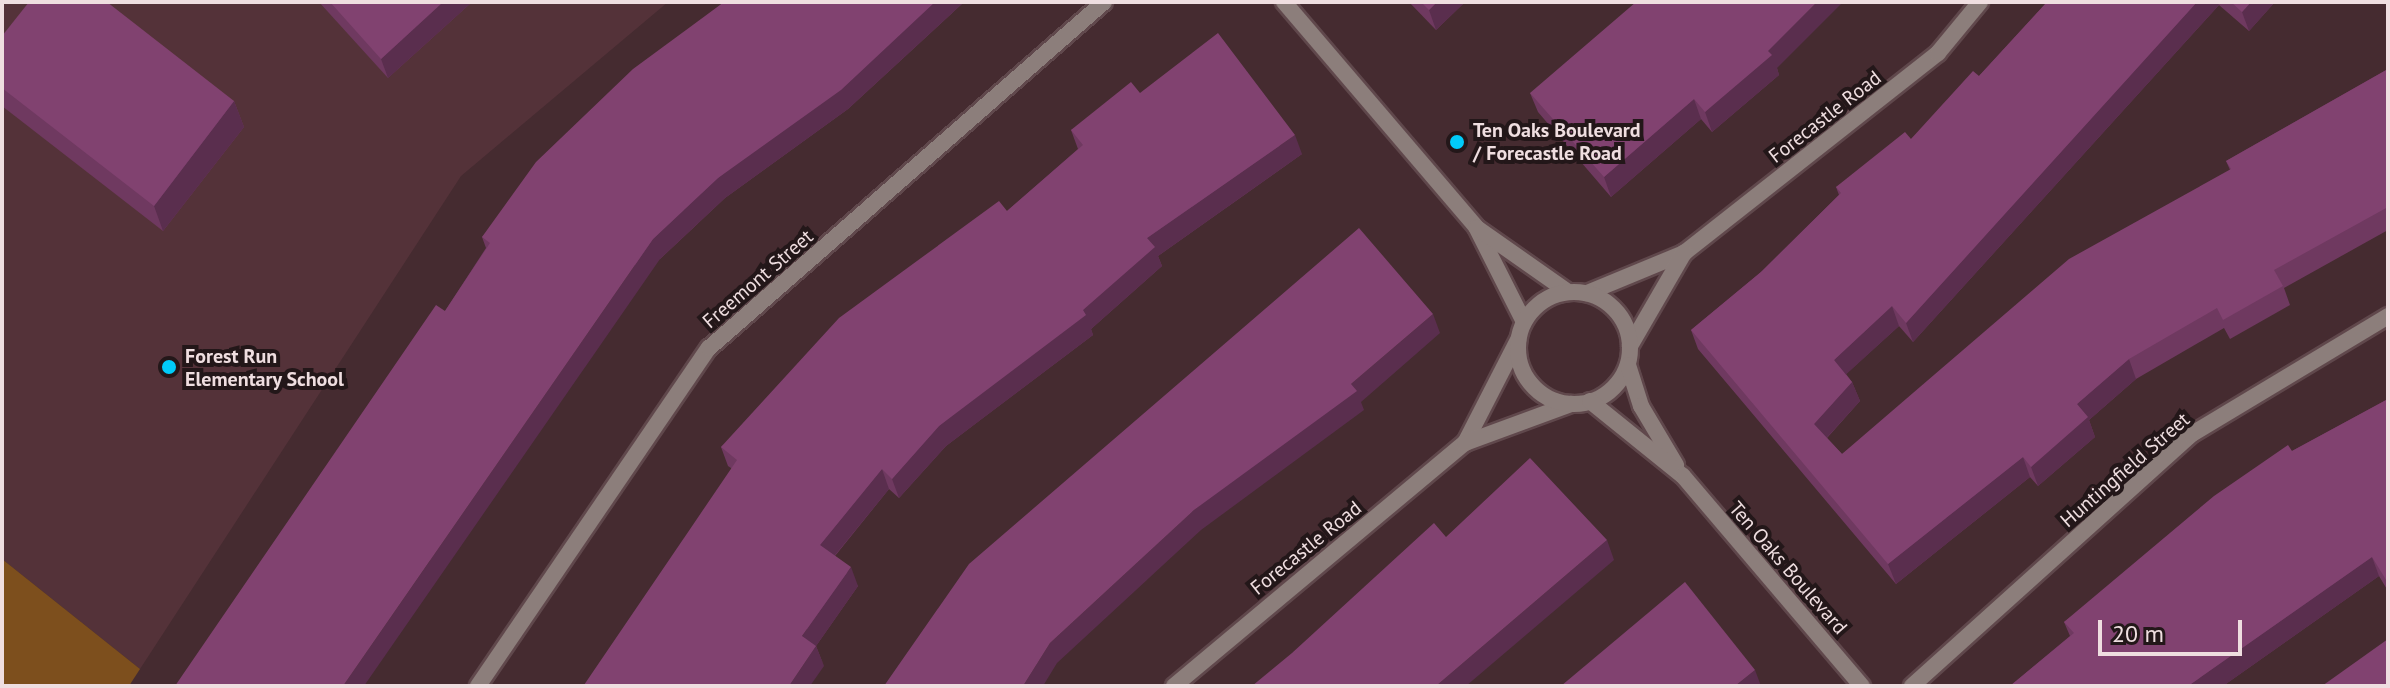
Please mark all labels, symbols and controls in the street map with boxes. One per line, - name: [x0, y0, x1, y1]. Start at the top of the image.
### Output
- street label: Forecastle Road: [1764, 66, 1886, 168]
- place label: Ten Oaks Boulevard / Forecastle Road: [1473, 118, 1641, 165]
- marker: Ten Oaks Boulevard / Forecastle Road: [1448, 133, 1466, 151]
- street label: Freemont Street: [698, 225, 818, 333]
- place label: Forest Run Elementary School: [185, 344, 345, 391]
- marker: Forest Run Elementary School: [160, 358, 178, 376]
- street label: Huntingfield Street: [2056, 407, 2194, 533]
- street label: Forecastle Road: [1246, 496, 1366, 600]
- street label: Ten Oaks Boulevard: [1724, 497, 1852, 639]
- scale bar: [2102, 604, 2246, 654]
- text: 20 m: [2112, 618, 2164, 649]

